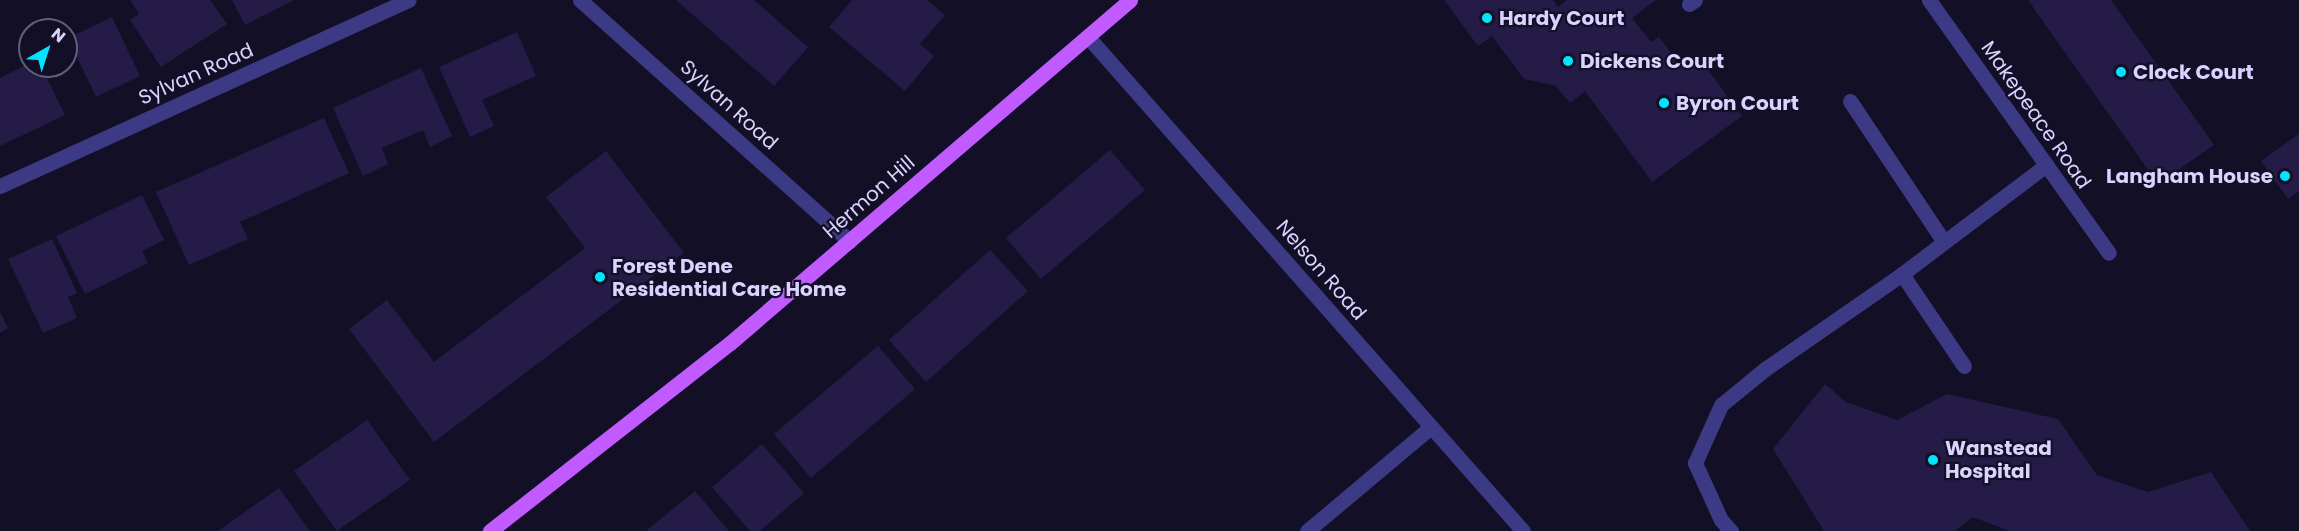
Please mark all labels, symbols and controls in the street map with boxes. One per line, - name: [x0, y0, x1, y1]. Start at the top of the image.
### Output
- place label: Hardy Court: [1499, 6, 1624, 30]
- marker: Hardy Court: [1480, 11, 1494, 25]
- north arrow: [18, 18, 78, 78]
- text: N: [46, 22, 70, 48]
- street label: Makepeace Road: [1976, 37, 2096, 193]
- street label: Sylvan Road: [135, 38, 257, 110]
- place label: Dickens Court: [1580, 49, 1724, 73]
- marker: Dickens Court: [1561, 54, 1575, 68]
- street label: Sylvan Road: [675, 55, 783, 155]
- place label: Clock Court: [2133, 60, 2254, 84]
- marker: Clock Court: [2114, 65, 2128, 79]
- place label: Byron Court: [1676, 91, 1799, 115]
- marker: Byron Court: [1657, 96, 1671, 110]
- street label: Hermon Hill: [818, 151, 920, 243]
- place label: Langham House: [2106, 164, 2273, 188]
- marker: Langham House: [2278, 169, 2292, 183]
- street label: Nelson Road: [1271, 215, 1371, 325]
- place label: Forest Dene Residential Care Home: [612, 254, 846, 301]
- marker: Forest Dene Residential Care Home: [593, 270, 607, 284]
- place label: Wanstead Hospital: [1945, 436, 2052, 483]
- marker: Wanstead Hospital: [1926, 453, 1940, 467]

